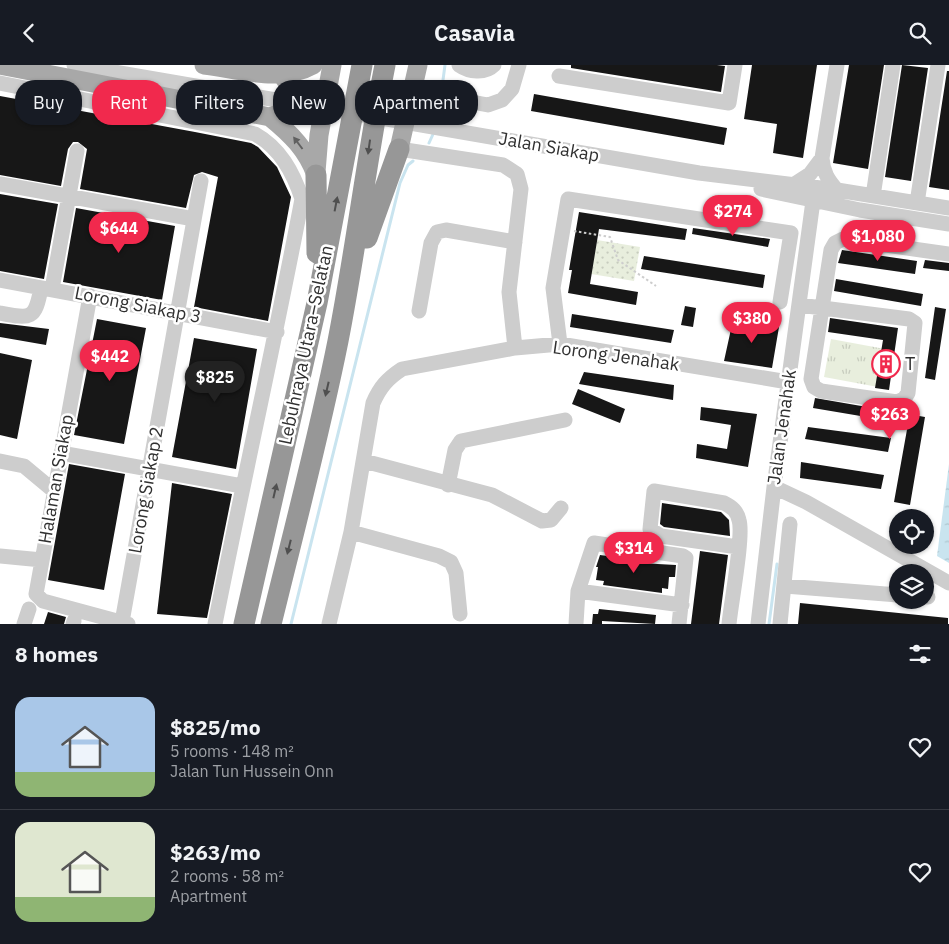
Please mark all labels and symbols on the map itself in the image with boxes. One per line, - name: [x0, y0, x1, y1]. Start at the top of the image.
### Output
- street label: Jalan Siakap: [497, 126, 601, 167]
- one-way arrow: [293, 136, 303, 149]
- one-way arrow: [365, 140, 373, 156]
- one-way arrow: [332, 195, 340, 211]
- pin: $274: [703, 195, 763, 237]
- pin: $644: [89, 211, 149, 254]
- pin: $1,080: [837, 219, 919, 262]
- street label: Lebuhraya Utara–Selatan: [273, 243, 338, 447]
- street label: Lorong Siakap 3: [73, 281, 203, 328]
- pin: $380: [722, 301, 782, 344]
- street label: Lorong Jenahak: [551, 335, 681, 376]
- pin: $442: [80, 339, 140, 382]
- building icon: T: [871, 349, 901, 379]
- place label: T: [905, 352, 915, 375]
- pin: $825: [185, 361, 245, 403]
- street label: Jalan Jenahak: [762, 367, 801, 486]
- one-way arrow: [323, 381, 331, 397]
- pin: $263: [860, 397, 920, 440]
- street label: Halaman Siakap: [33, 413, 78, 545]
- street label: Lorong Siakap 2: [123, 425, 168, 555]
- one-way arrow: [271, 483, 279, 499]
- pin: $314: [604, 531, 664, 574]
- one-way arrow: [285, 540, 293, 555]

